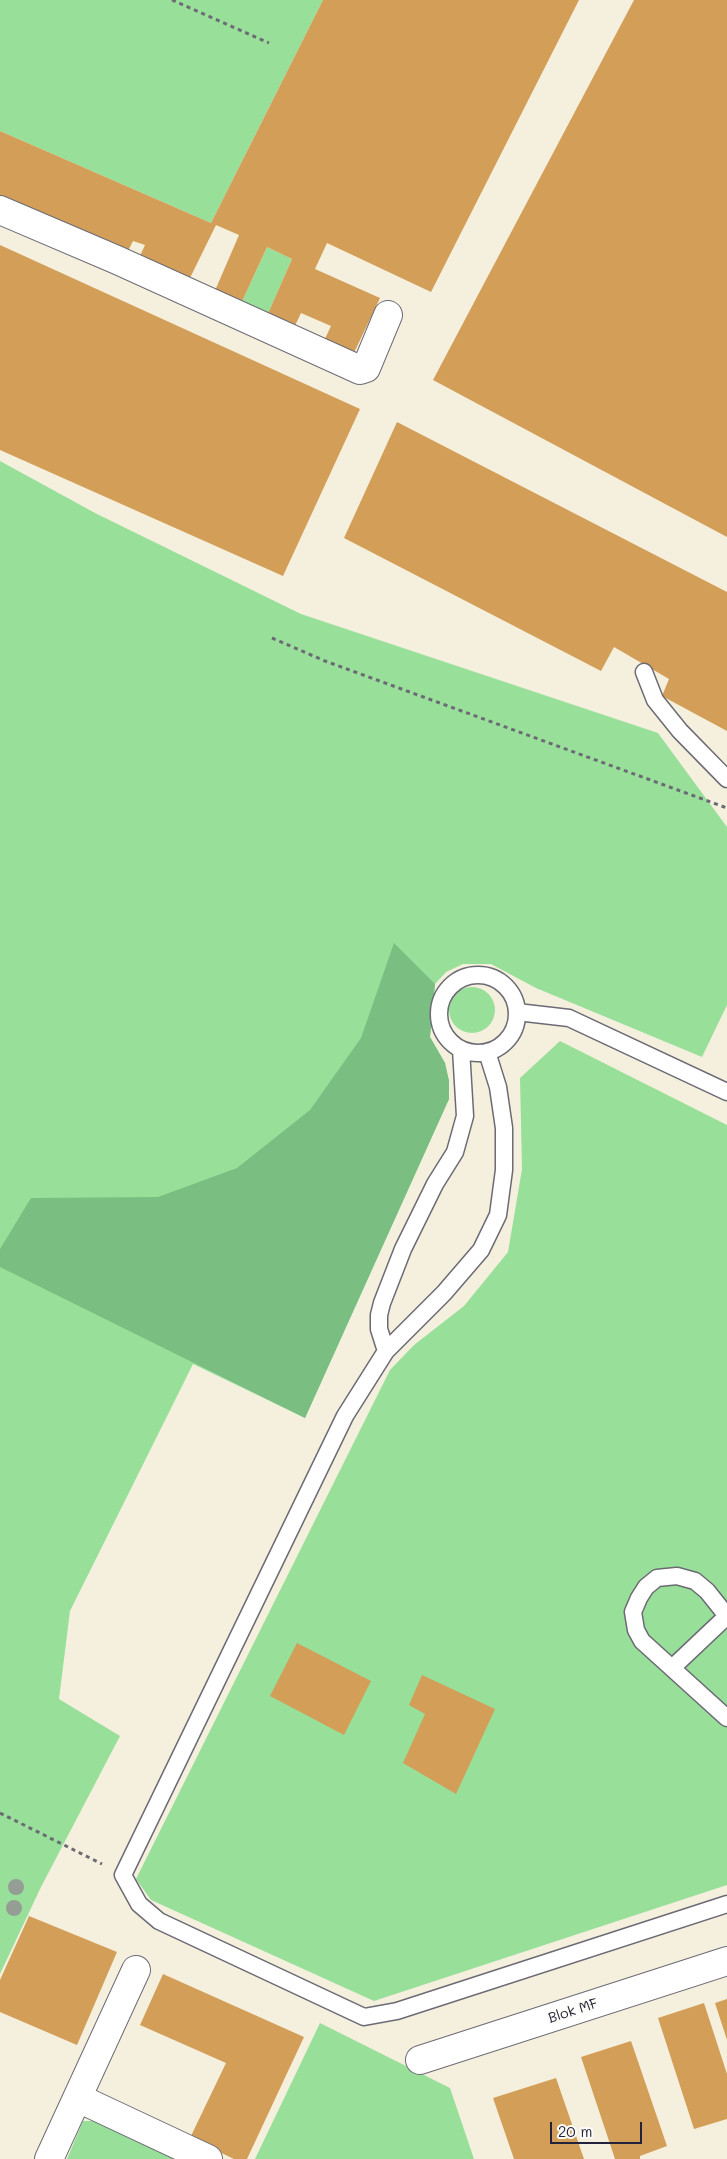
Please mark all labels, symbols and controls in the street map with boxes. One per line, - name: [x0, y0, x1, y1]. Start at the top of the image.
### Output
- street label: Blok MF: [546, 1995, 600, 2027]
- scale bar: [552, 2112, 644, 2144]
- text: 20 m: [558, 2121, 592, 2141]

